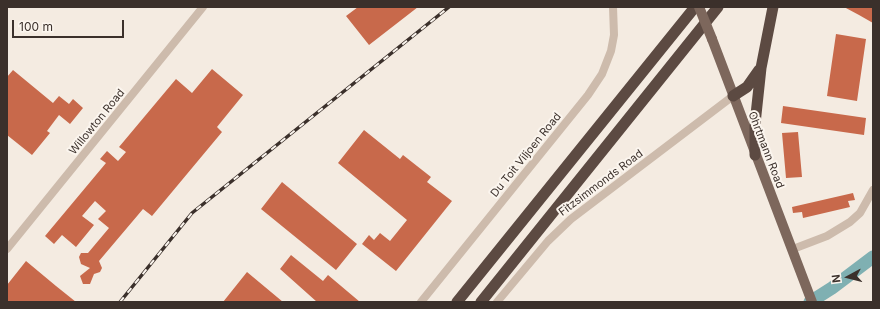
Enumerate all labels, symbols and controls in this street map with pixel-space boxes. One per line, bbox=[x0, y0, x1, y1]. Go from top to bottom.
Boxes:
scale bar bbox=[14, 12, 126, 38]
text: 100 m bbox=[19, 19, 53, 34]
street label: Willowton Road bbox=[67, 87, 127, 157]
street label: Du Toit Viljoen Road bbox=[488, 110, 564, 200]
street label: Ohrtmann Road bbox=[745, 110, 787, 190]
street label: Fitzsimmonds Road bbox=[556, 147, 646, 219]
north arrow bbox=[828, 257, 868, 297]
text: N bbox=[829, 273, 844, 283]

